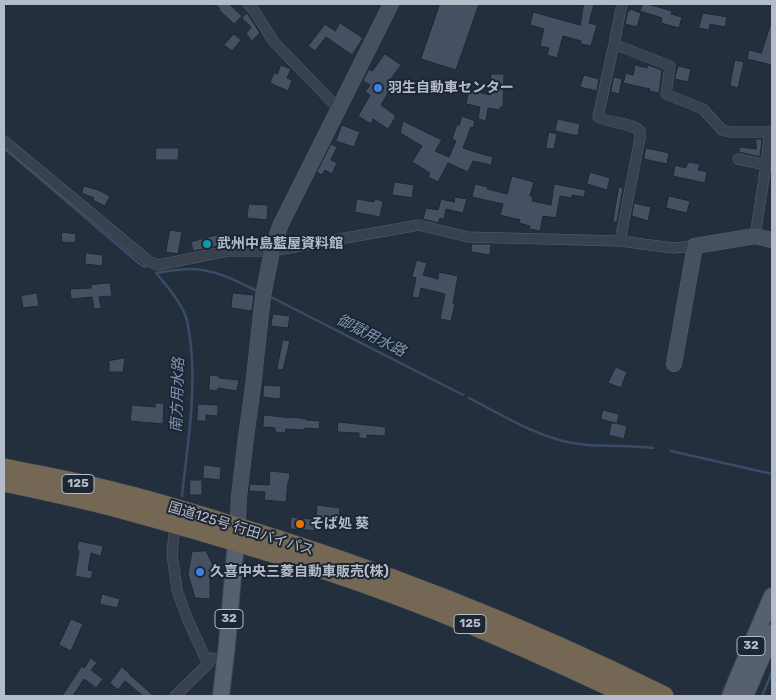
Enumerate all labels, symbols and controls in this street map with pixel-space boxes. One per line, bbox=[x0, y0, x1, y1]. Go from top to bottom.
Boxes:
place label: 羽生自動車センター bbox=[388, 80, 514, 96]
marker: 羽生自動車センター bbox=[372, 82, 384, 94]
place label: 武州中島藍屋資料館 bbox=[217, 236, 343, 252]
marker: 武州中島藍屋資料館 bbox=[201, 238, 213, 250]
water label: 御獄用水路 bbox=[334, 311, 408, 361]
water label: 南方用水路 bbox=[168, 357, 188, 433]
road number: 125 bbox=[62, 474, 94, 494]
street label: 国道125号 行田バイパス bbox=[166, 499, 316, 559]
place label: そば処 葵 bbox=[310, 516, 369, 532]
marker: そば処 葵 bbox=[294, 518, 306, 530]
place label: 久喜中央三菱自動車販売(株) bbox=[210, 564, 389, 580]
marker: 久喜中央三菱自動車販売(株) bbox=[194, 566, 206, 578]
road number: 32 bbox=[215, 610, 243, 628]
road number: 125 bbox=[454, 614, 486, 634]
road number: 32 bbox=[737, 636, 765, 656]

